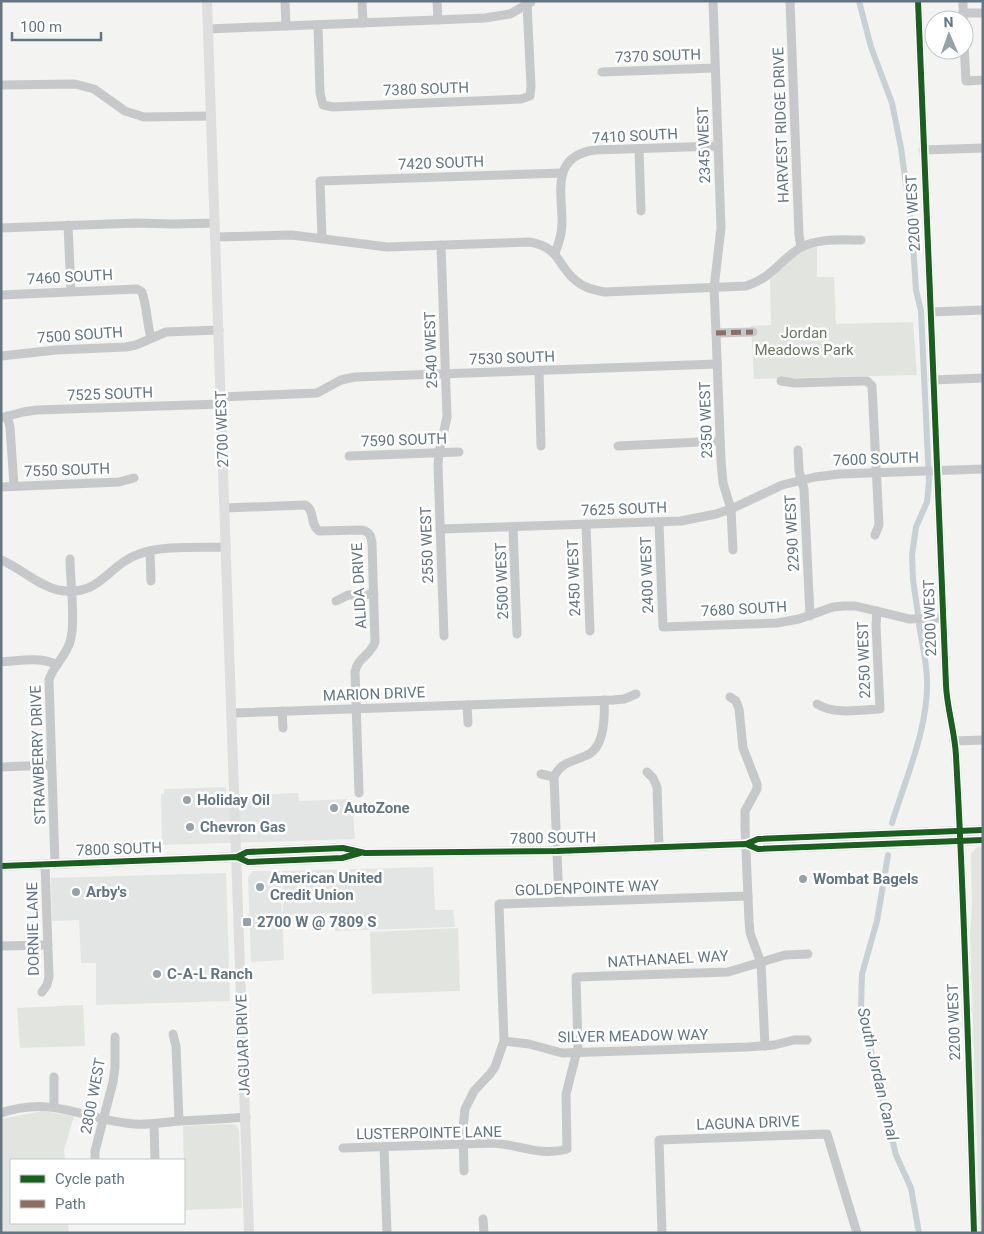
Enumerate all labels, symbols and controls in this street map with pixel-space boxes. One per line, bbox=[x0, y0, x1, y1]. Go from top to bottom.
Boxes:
scale bar bbox=[12, 10, 101, 42]
north arrow bbox=[924, 10, 974, 60]
text: N bbox=[943, 14, 954, 30]
text: 100 m bbox=[20, 18, 62, 36]
street label: 7370 SOUTH bbox=[615, 46, 701, 66]
street label: HARVEST RIDGE DRIVE bbox=[769, 46, 793, 203]
street label: 7380 SOUTH bbox=[383, 79, 469, 99]
street label: 2345 WEST bbox=[694, 106, 714, 184]
street label: 7410 SOUTH bbox=[592, 125, 678, 147]
street label: 7420 SOUTH bbox=[398, 153, 484, 173]
street label: 2200 WEST bbox=[902, 174, 924, 252]
street label: 7460 SOUTH bbox=[27, 266, 113, 288]
street label: 2540 WEST bbox=[421, 311, 441, 389]
street label: 7500 SOUTH bbox=[36, 323, 124, 347]
park label: Jordan Meadows Park bbox=[754, 324, 854, 359]
street label: 7530 SOUTH bbox=[469, 348, 555, 368]
street label: 2350 WEST bbox=[696, 381, 716, 459]
street label: 7525 SOUTH bbox=[67, 384, 153, 404]
street label: 2700 WEST bbox=[212, 390, 232, 468]
street label: 7590 SOUTH bbox=[361, 430, 447, 450]
street label: 7600 SOUTH bbox=[833, 449, 919, 469]
street label: 7550 SOUTH bbox=[24, 460, 110, 480]
street label: 2290 WEST bbox=[781, 494, 803, 572]
street label: 7625 SOUTH bbox=[581, 499, 667, 519]
street label: 2550 WEST bbox=[417, 506, 437, 584]
street label: 2400 WEST bbox=[637, 536, 657, 614]
street label: 2450 WEST bbox=[564, 539, 584, 617]
street label: ALIDA DRIVE bbox=[348, 542, 370, 630]
street label: 2500 WEST bbox=[492, 542, 512, 620]
street label: 2200 WEST bbox=[920, 579, 940, 657]
street label: 7680 SOUTH bbox=[701, 598, 787, 620]
street label: 2250 WEST bbox=[854, 621, 874, 699]
street label: MARION DRIVE bbox=[323, 683, 426, 705]
street label: STRAWBERRY DRIVE bbox=[27, 684, 49, 825]
place label: Holiday Oil bbox=[197, 791, 270, 809]
marker: Holiday Oil bbox=[181, 794, 193, 806]
place label: AutoZone bbox=[344, 799, 410, 817]
marker: AutoZone bbox=[328, 802, 340, 814]
place label: Chevron Gas bbox=[200, 818, 286, 836]
marker: Chevron Gas bbox=[184, 821, 196, 833]
street label: 7800 SOUTH bbox=[510, 828, 596, 848]
street label: 7800 SOUTH bbox=[76, 839, 162, 859]
place label: American United Credit Union bbox=[270, 869, 382, 904]
place label: Wombat Bagels bbox=[813, 870, 919, 888]
marker: Wombat Bagels bbox=[797, 873, 809, 885]
street label: GOLDENPOINTE WAY bbox=[515, 876, 659, 900]
marker: American United Credit Union bbox=[254, 881, 266, 893]
street label: DORNIE LANE bbox=[23, 882, 43, 976]
place label: Arby's bbox=[86, 883, 127, 901]
marker: Arby's bbox=[70, 886, 82, 898]
place label: 2700 W @ 7809 S bbox=[257, 913, 377, 931]
marker: 2700 W @ 7809 S bbox=[241, 916, 253, 928]
street label: NATHANAEL WAY bbox=[607, 947, 729, 971]
place label: C-A-L Ranch bbox=[167, 965, 253, 983]
marker: C-A-L Ranch bbox=[151, 968, 163, 980]
street label: 2200 WEST bbox=[944, 983, 964, 1061]
street label: JAGUAR DRIVE bbox=[232, 993, 254, 1096]
water label: South Jordan Canal bbox=[853, 1006, 903, 1142]
street label: SILVER MEADOW WAY bbox=[558, 1026, 708, 1046]
street label: 2800 WEST bbox=[77, 1056, 109, 1136]
street label: LAGUNA DRIVE bbox=[696, 1112, 800, 1134]
street label: LUSTERPOINTE LANE bbox=[356, 1123, 503, 1143]
legend bbox=[10, 1159, 185, 1224]
text: Cycle path bbox=[55, 1170, 125, 1188]
text: Path bbox=[55, 1195, 86, 1213]

